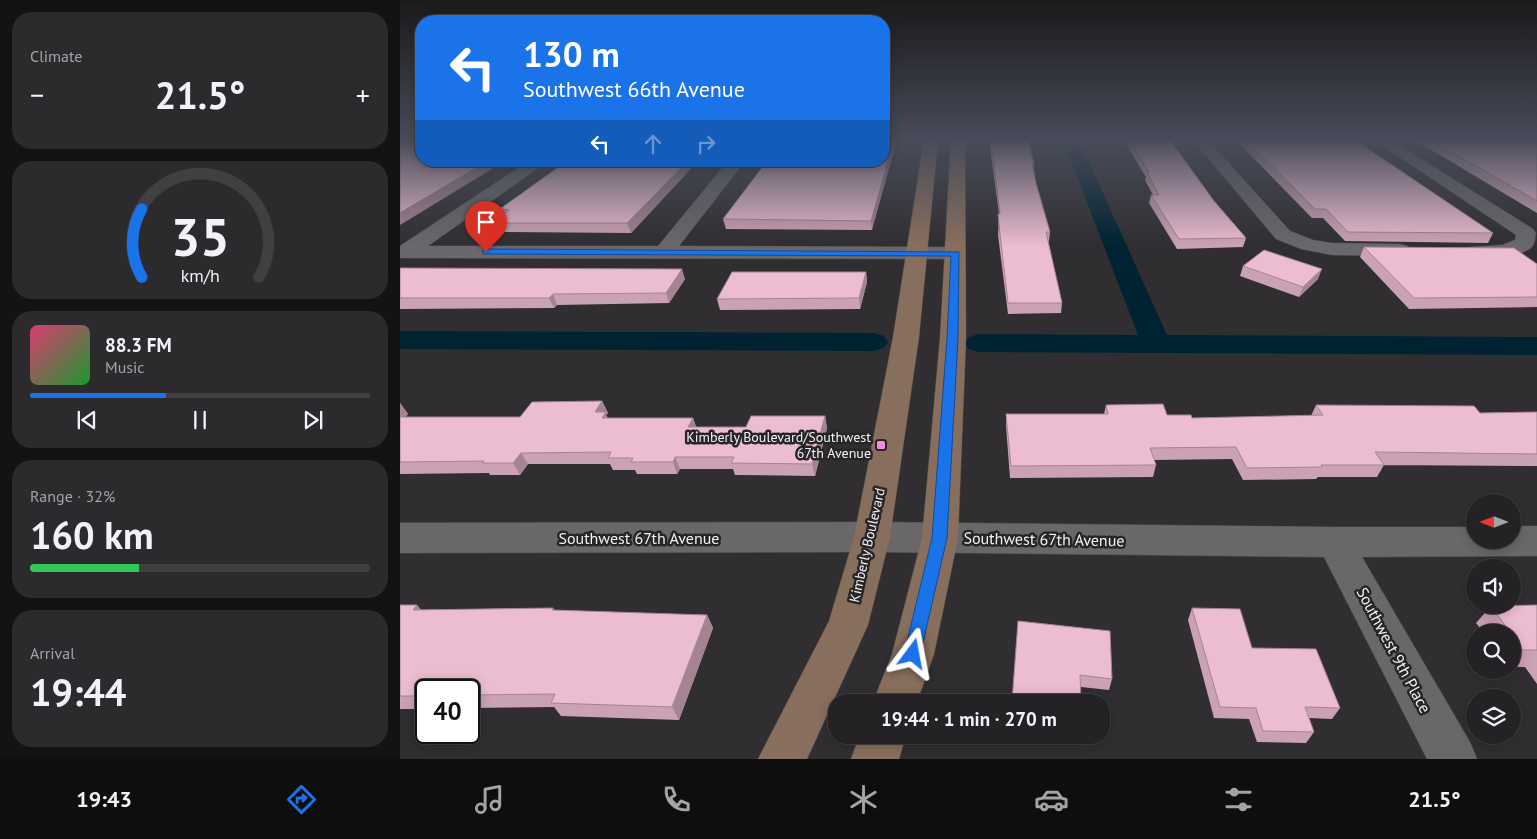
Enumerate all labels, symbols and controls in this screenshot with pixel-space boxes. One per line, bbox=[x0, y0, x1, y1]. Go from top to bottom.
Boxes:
text: 130 m bbox=[523, 31, 620, 77]
icon: left bbox=[440, 35, 505, 100]
text: Climate bbox=[30, 46, 82, 66]
text: 21.5° bbox=[155, 70, 245, 119]
text: Southwest 66th Avenue bbox=[523, 75, 745, 103]
text: − bbox=[30, 76, 44, 113]
text: + bbox=[356, 76, 370, 113]
icon: left bbox=[586, 130, 614, 158]
icon: ahead bbox=[639, 130, 667, 158]
icon: right bbox=[692, 130, 720, 158]
pin bbox=[465, 201, 507, 252]
text: 35 bbox=[171, 203, 229, 270]
icon: arrive bbox=[472, 208, 500, 236]
text: km/h bbox=[180, 264, 220, 287]
text: 88.3 FM bbox=[105, 333, 172, 357]
text: Music bbox=[105, 357, 145, 377]
icon: previous bbox=[73, 406, 101, 434]
icon: pause bbox=[186, 406, 214, 434]
icon: next bbox=[299, 406, 327, 434]
place label: Kimberly Boulevard/Southwest 67th Avenue bbox=[686, 428, 871, 462]
marker: Kimberly Boulevard/Southwest 67th Avenue bbox=[875, 439, 887, 451]
text: Range · 32% bbox=[30, 486, 115, 506]
street label: Kimberly Boulevard bbox=[845, 486, 889, 604]
north arrow bbox=[1466, 494, 1521, 549]
map controls bbox=[1466, 494, 1521, 744]
text: 160 km bbox=[30, 510, 154, 559]
street label: Southwest 67th Avenue bbox=[559, 528, 719, 548]
street label: Southwest 67th Avenue bbox=[963, 528, 1125, 550]
button: sound bbox=[1466, 559, 1521, 614]
street label: Southwest 9th Place bbox=[1352, 584, 1436, 716]
button: search bbox=[1466, 624, 1521, 679]
position arrow bbox=[886, 627, 938, 679]
text: Arrival bbox=[30, 643, 75, 663]
text: 19:44 bbox=[30, 667, 126, 716]
speed limit sign: 40 bbox=[415, 679, 480, 744]
button: layers bbox=[1466, 689, 1521, 744]
text: 19:44 · 1 min · 270 m bbox=[881, 707, 1057, 731]
icon: directions bbox=[284, 782, 319, 817]
icon: music bbox=[472, 782, 507, 817]
icon: phone bbox=[659, 782, 694, 817]
icon: climate bbox=[846, 782, 881, 817]
icon: car bbox=[1034, 782, 1069, 817]
icon: filters bbox=[1221, 782, 1256, 817]
text: 19:43 bbox=[76, 785, 132, 813]
text: 21.5° bbox=[1408, 785, 1461, 813]

